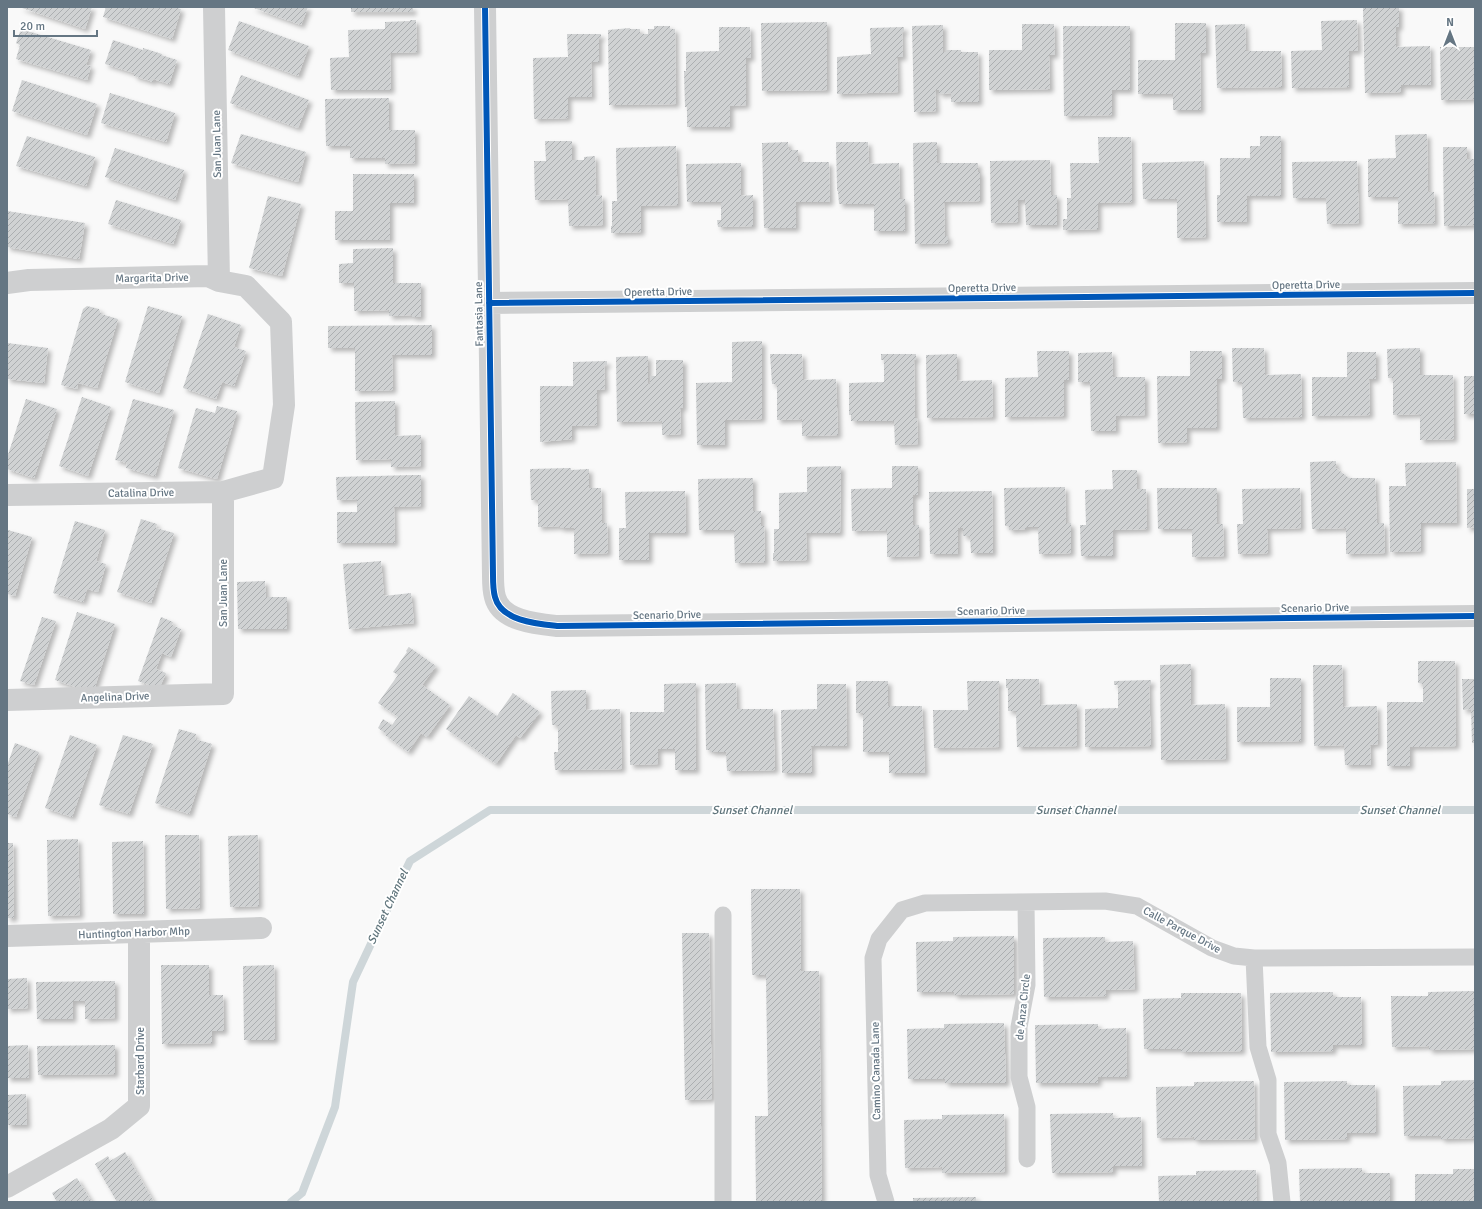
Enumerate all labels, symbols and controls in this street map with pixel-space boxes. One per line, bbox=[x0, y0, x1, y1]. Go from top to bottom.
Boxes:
scale bar bbox=[14, 12, 97, 38]
north arrow bbox=[1430, 12, 1470, 52]
text: N bbox=[1446, 16, 1454, 29]
text: 20 m bbox=[20, 19, 45, 34]
street label: San Juan Lane bbox=[210, 110, 224, 178]
street label: Margarita Drive bbox=[115, 271, 189, 285]
street label: Operetta Drive bbox=[1272, 278, 1340, 292]
street label: Fantasia Lane bbox=[472, 281, 486, 347]
street label: Operetta Drive bbox=[948, 281, 1016, 295]
street label: Operetta Drive bbox=[624, 285, 692, 299]
street label: Catalina Drive bbox=[108, 486, 174, 500]
street label: San Juan Lane bbox=[217, 559, 230, 627]
street label: Scenario Drive bbox=[1281, 601, 1349, 615]
street label: Scenario Drive bbox=[957, 604, 1025, 618]
street label: Scenario Drive bbox=[633, 608, 701, 622]
street label: Angelina Drive bbox=[80, 689, 150, 705]
water label: Sunset Channel bbox=[712, 803, 794, 818]
water label: Sunset Channel bbox=[1036, 803, 1118, 818]
water label: Sunset Channel bbox=[1360, 803, 1442, 818]
water label: Sunset Channel bbox=[364, 866, 412, 947]
street label: Calle Parque Drive bbox=[1141, 904, 1223, 956]
street label: Huntington Harbor Mhp bbox=[78, 925, 190, 941]
street label: de Anza Circle bbox=[1013, 973, 1033, 1041]
street label: Camino Canada Lane bbox=[869, 1022, 883, 1120]
street label: Starbard Drive bbox=[134, 1027, 147, 1095]

